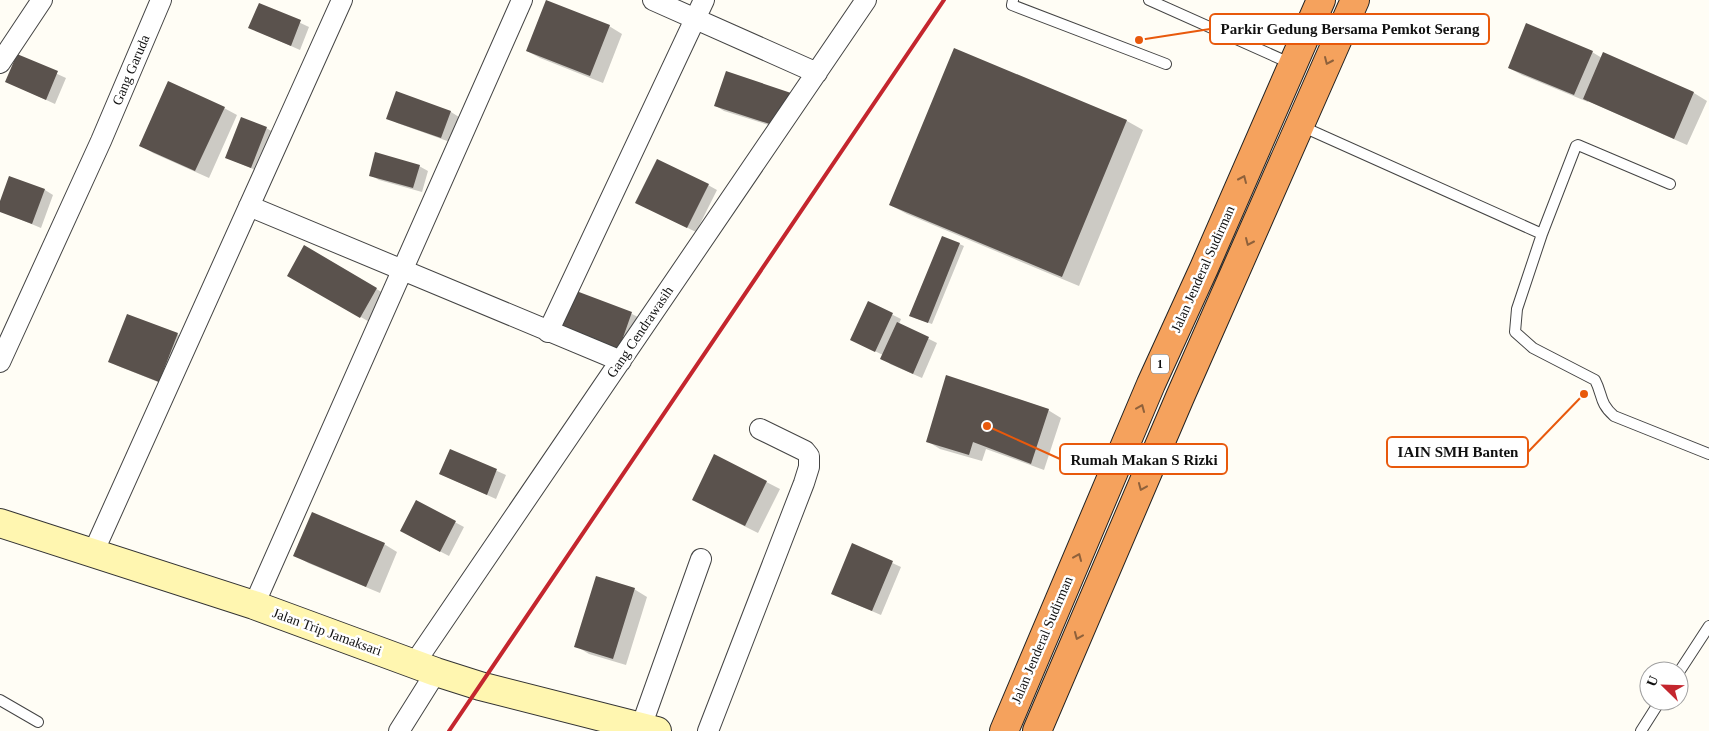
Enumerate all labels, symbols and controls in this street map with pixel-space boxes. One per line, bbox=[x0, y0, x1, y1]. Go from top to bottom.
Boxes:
callout: Parkir Gedung Bersama Pemkot Serang bbox=[1210, 14, 1489, 44]
text: Parkir Gedung Bersama Pemkot Serang bbox=[1221, 21, 1480, 37]
street label: Gang Garuda bbox=[109, 32, 153, 107]
one-way arrow bbox=[1324, 56, 1335, 65]
one-way arrow bbox=[1236, 175, 1247, 184]
street label: Jalan Jenderal Sudirman bbox=[1168, 203, 1238, 335]
one-way arrow bbox=[1244, 237, 1255, 246]
street label: Gang Cendrawasih bbox=[604, 283, 676, 381]
road number: 1 bbox=[1151, 354, 1169, 374]
one-way arrow bbox=[1135, 404, 1146, 413]
callout: IAIN SMH Banten bbox=[1387, 437, 1528, 467]
callout: Rumah Makan S Rizki bbox=[1060, 444, 1227, 474]
text: IAIN SMH Banten bbox=[1398, 444, 1519, 460]
text: Rumah Makan S Rizki bbox=[1070, 452, 1218, 468]
one-way arrow bbox=[1137, 482, 1148, 491]
one-way arrow bbox=[1071, 553, 1082, 562]
street label: Jalan Jenderal Sudirman bbox=[1008, 574, 1076, 706]
street label: Jalan Trip Jamaksari bbox=[270, 605, 384, 659]
one-way arrow bbox=[1074, 631, 1085, 640]
north arrow bbox=[1639, 661, 1689, 711]
text: U bbox=[1644, 674, 1661, 689]

